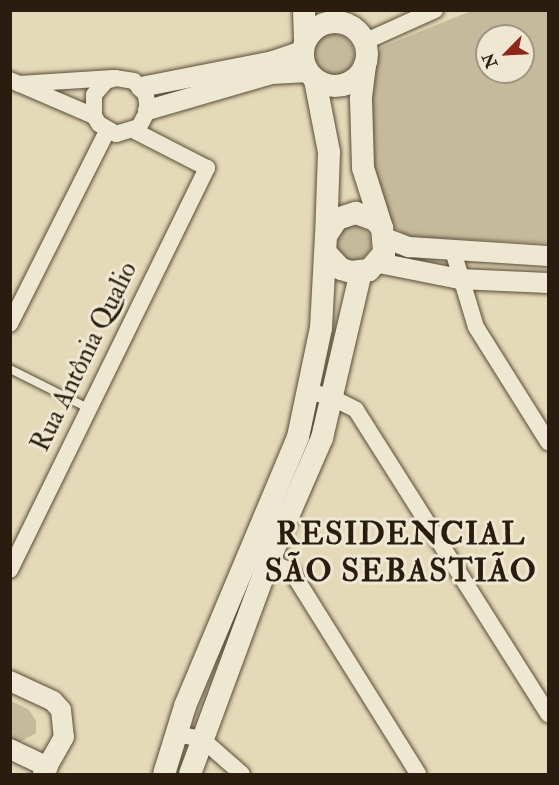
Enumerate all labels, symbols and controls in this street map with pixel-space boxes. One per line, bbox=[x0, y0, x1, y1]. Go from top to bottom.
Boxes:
north arrow bbox=[475, 24, 535, 84]
text: N bbox=[478, 50, 502, 71]
street label: Rua Antônia Qualio bbox=[26, 257, 144, 457]
district label: RESIDENCIAL SÃO SEBASTIÃO bbox=[265, 516, 537, 591]

